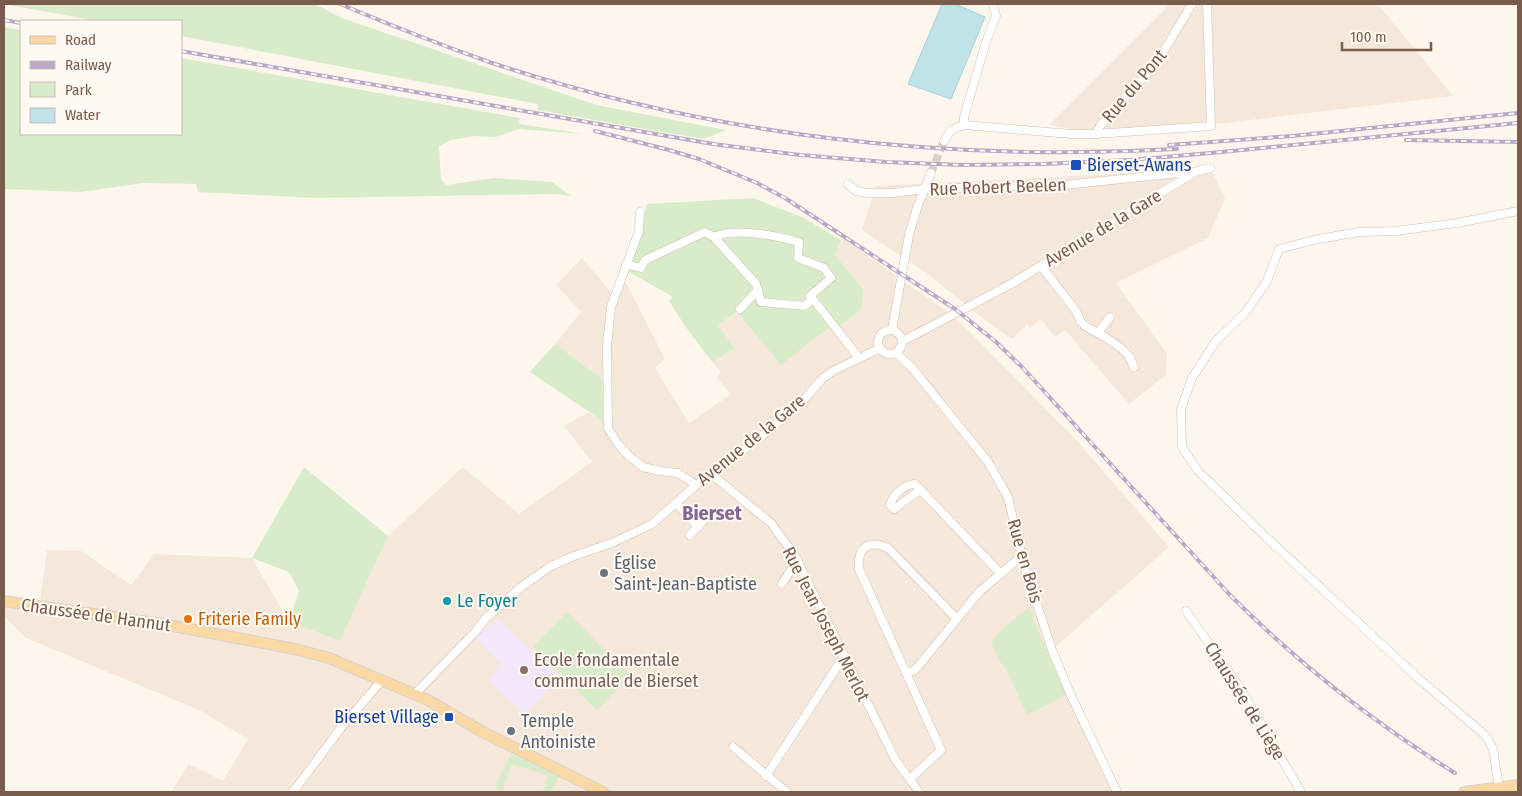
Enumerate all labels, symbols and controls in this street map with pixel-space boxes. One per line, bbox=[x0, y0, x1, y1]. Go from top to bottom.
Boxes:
legend bbox=[20, 20, 182, 135]
scale bar bbox=[1342, 20, 1431, 52]
text: 100 m bbox=[1350, 28, 1387, 46]
text: Road bbox=[65, 31, 96, 49]
street label: Rue du Pont bbox=[1097, 45, 1171, 127]
text: Railway bbox=[65, 56, 112, 74]
text: Park bbox=[65, 81, 92, 99]
text: Water bbox=[65, 106, 101, 124]
place label: Bierset-Awans bbox=[1087, 154, 1192, 176]
marker: Bierset-Awans bbox=[1069, 158, 1083, 172]
street label: Rue Robert Beelen bbox=[929, 174, 1067, 200]
street label: Avenue de la Gare bbox=[1041, 184, 1166, 272]
street label: Avenue de la Gare bbox=[693, 390, 810, 490]
district label: Bierset bbox=[682, 501, 743, 525]
street label: Rue en Bois bbox=[1003, 516, 1048, 606]
street label: Rue Jean Joseph Merlot bbox=[777, 543, 875, 705]
place label: Église Saint-Jean-Baptiste bbox=[614, 551, 757, 595]
marker: Église Saint-Jean-Baptiste bbox=[598, 567, 610, 579]
place label: Le Foyer bbox=[457, 590, 518, 612]
street label: Chaussée de Hannut bbox=[20, 594, 172, 636]
marker: Le Foyer bbox=[441, 595, 453, 607]
place label: Friterie Family bbox=[198, 608, 301, 630]
marker: Friterie Family bbox=[182, 613, 194, 625]
street label: Chaussée de Liège bbox=[1200, 638, 1290, 764]
place label: Ecole fondamentale communale de Bierset bbox=[534, 649, 698, 692]
marker: Ecole fondamentale communale de Bierset bbox=[518, 664, 530, 676]
place label: Bierset Village bbox=[334, 706, 439, 728]
place label: Temple Antoiniste bbox=[521, 710, 596, 753]
marker: Bierset Village bbox=[443, 711, 455, 723]
marker: Temple Antoiniste bbox=[505, 725, 517, 737]

